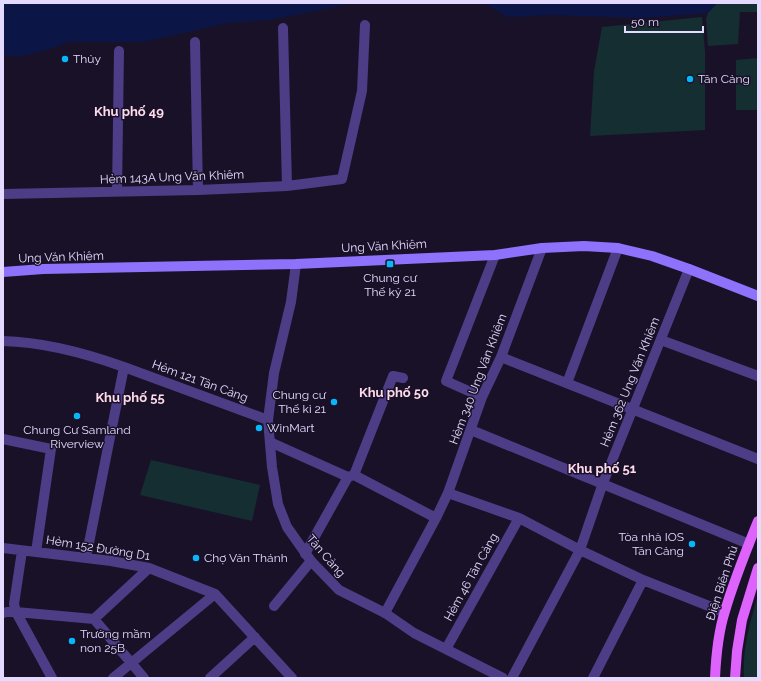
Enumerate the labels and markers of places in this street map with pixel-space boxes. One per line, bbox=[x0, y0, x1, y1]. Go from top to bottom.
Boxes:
place label: Thủy bbox=[73, 52, 101, 66]
marker: Thủy bbox=[60, 54, 70, 64]
place label: Tân Cảng bbox=[698, 72, 750, 86]
marker: Tân Cảng bbox=[685, 74, 695, 84]
marker: Chung cư Thế kỷ 21 bbox=[385, 259, 395, 269]
place label: Chung cư Thế kỷ 21 bbox=[363, 271, 418, 299]
place label: Chung cư Thế kỉ 21 bbox=[272, 388, 327, 416]
marker: Chung cư Thế kỉ 21 bbox=[329, 397, 339, 407]
marker: Chung Cư Samland Riverview bbox=[72, 411, 82, 421]
place label: WinMart bbox=[267, 421, 314, 435]
place label: Chung Cư Samland Riverview bbox=[23, 423, 131, 451]
marker: WinMart bbox=[254, 423, 264, 433]
place label: Tòa nhà IOS Tân Cảng bbox=[618, 530, 684, 558]
marker: Tòa nhà IOS Tân Cảng bbox=[687, 539, 697, 549]
place label: Chợ Văn Thánh bbox=[204, 551, 288, 565]
marker: Chợ Văn Thánh bbox=[191, 553, 201, 563]
place label: Trường mầm non 25B bbox=[80, 627, 151, 655]
marker: Trường mầm non 25B bbox=[67, 636, 77, 646]

